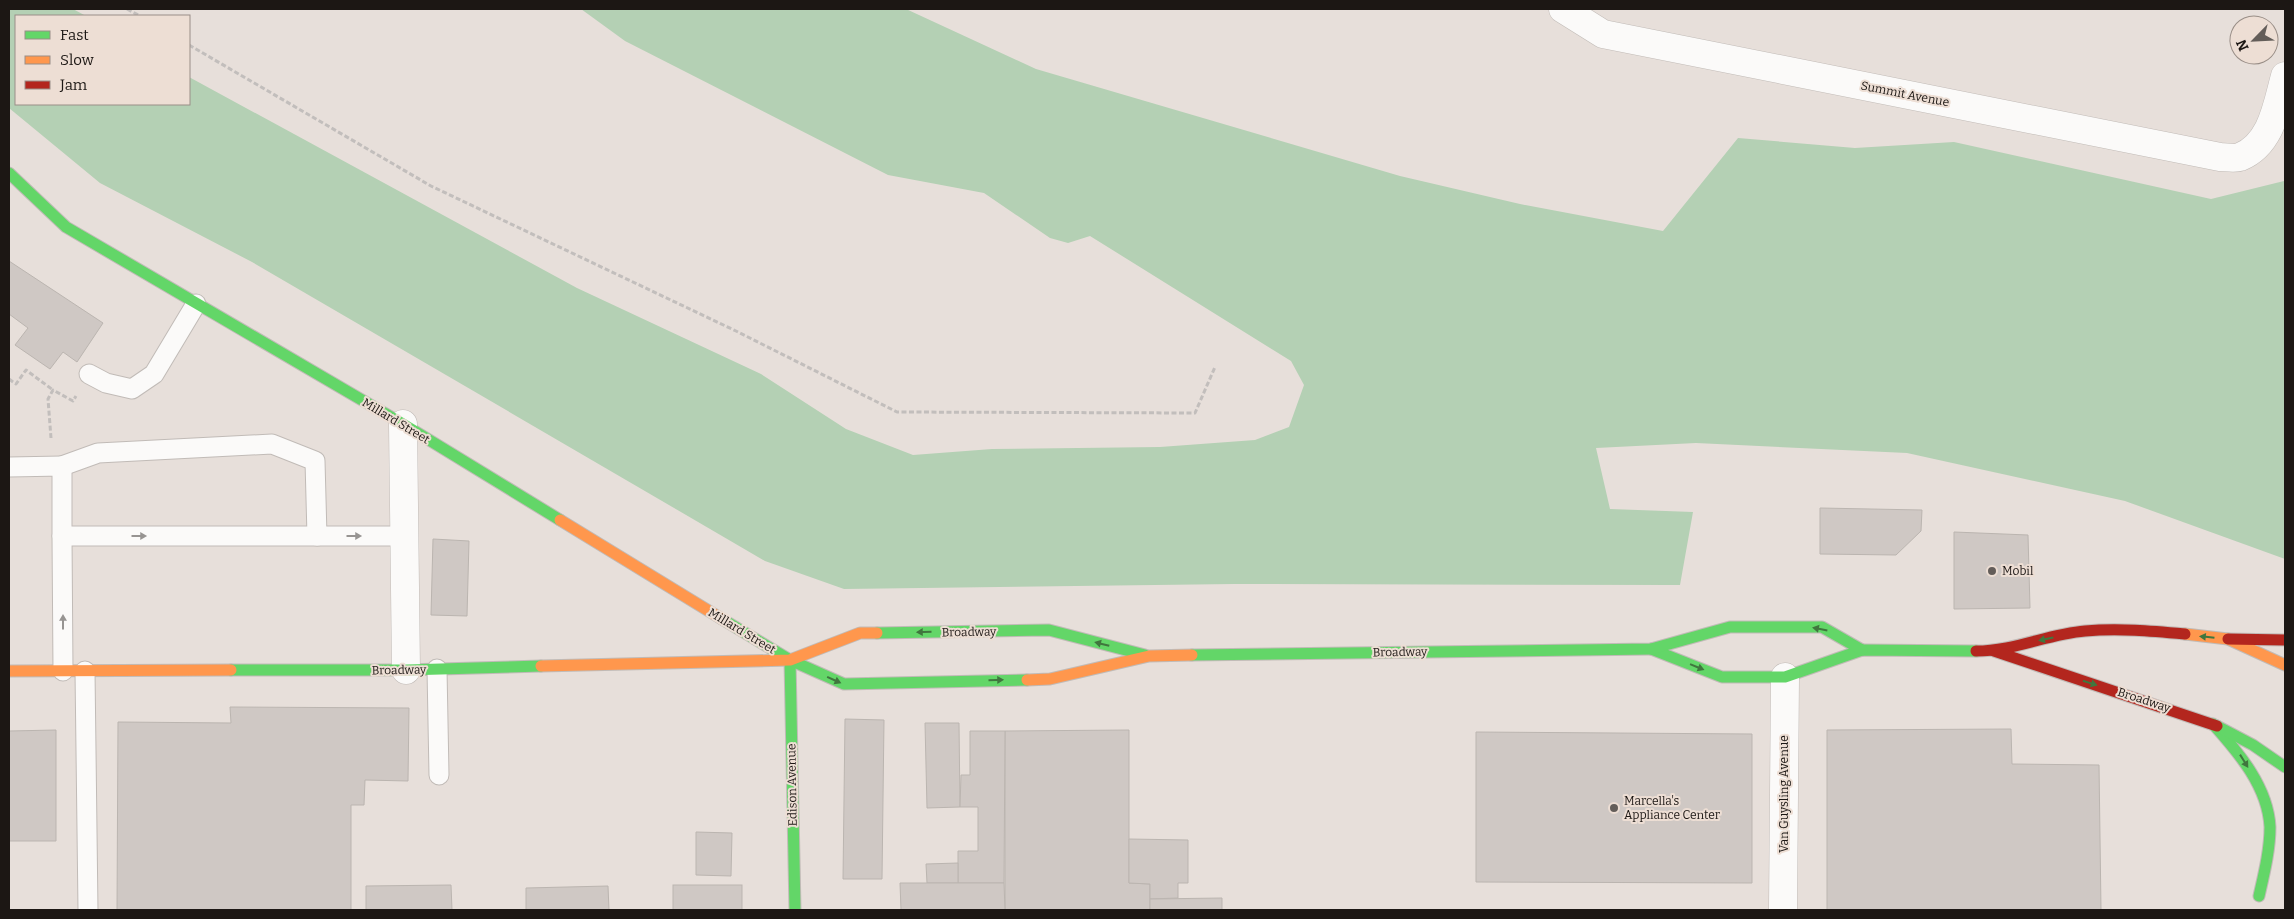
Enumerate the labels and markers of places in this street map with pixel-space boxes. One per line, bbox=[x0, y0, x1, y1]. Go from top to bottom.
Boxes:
place label: Mobil bbox=[2002, 564, 2034, 578]
marker: Mobil bbox=[1986, 565, 1998, 577]
place label: Marcella's Appliance Center bbox=[1624, 794, 1721, 822]
marker: Marcella's Appliance Center bbox=[1608, 802, 1620, 814]

